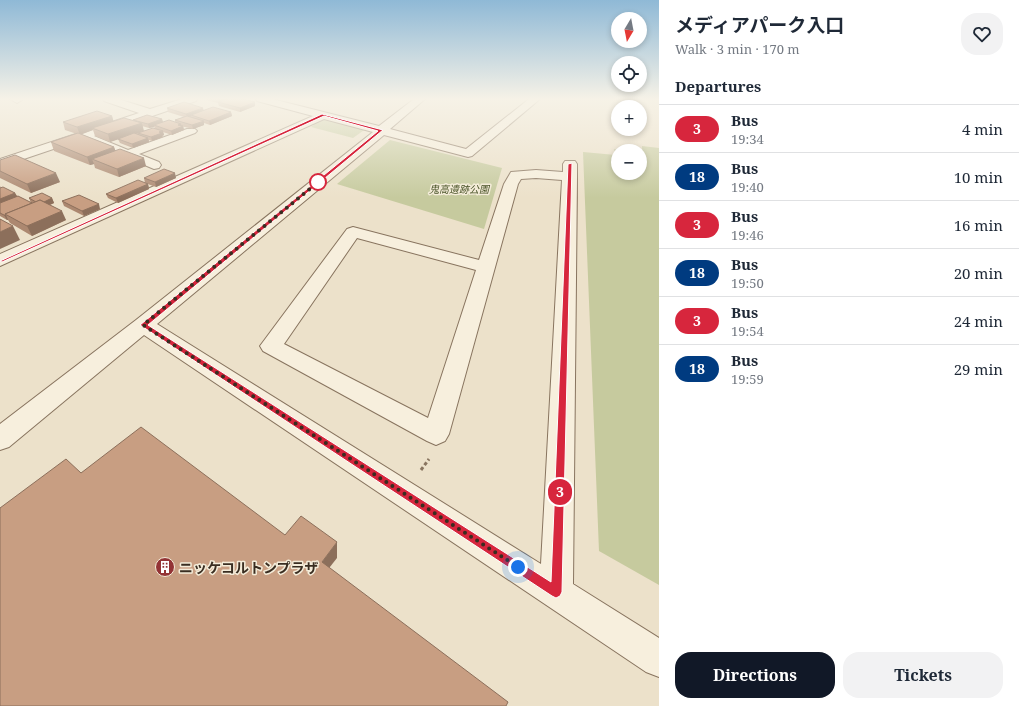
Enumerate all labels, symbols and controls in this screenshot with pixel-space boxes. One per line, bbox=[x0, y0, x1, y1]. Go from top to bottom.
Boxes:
north arrow bbox=[611, 12, 647, 48]
map controls bbox=[611, 12, 647, 180]
text: メディアパーク入口 bbox=[675, 12, 844, 38]
button: heart bbox=[961, 13, 1003, 55]
text: Walk · 3 min · 170 m bbox=[675, 40, 800, 58]
button: locate bbox=[611, 56, 647, 92]
text: Departures bbox=[675, 76, 761, 96]
button: + bbox=[611, 100, 647, 136]
text: Bus bbox=[731, 110, 758, 130]
text: 3 bbox=[693, 119, 701, 138]
text: 4 min bbox=[962, 119, 1003, 139]
text: 19:34 bbox=[731, 130, 764, 148]
button: − bbox=[611, 144, 647, 180]
text: Bus bbox=[731, 158, 758, 178]
text: 18 bbox=[689, 167, 705, 186]
text: 10 min bbox=[954, 167, 1003, 187]
unlabelled marker bbox=[309, 173, 327, 191]
text: 19:40 bbox=[731, 178, 764, 196]
park label: 鬼高遺跡公園 bbox=[429, 182, 491, 196]
text: Bus bbox=[731, 206, 758, 226]
text: 3 bbox=[693, 215, 701, 234]
text: 16 min bbox=[954, 215, 1003, 235]
text: 19:46 bbox=[731, 226, 764, 244]
text: Bus bbox=[731, 254, 758, 274]
text: 18 bbox=[689, 263, 705, 282]
text: 20 min bbox=[954, 263, 1003, 283]
text: 19:50 bbox=[731, 274, 764, 292]
text: Bus bbox=[731, 302, 758, 322]
text: 3 bbox=[693, 311, 701, 330]
text: 24 min bbox=[954, 311, 1003, 331]
text: 19:54 bbox=[731, 322, 764, 340]
text: Bus bbox=[731, 350, 758, 370]
text: 18 bbox=[689, 359, 705, 378]
text: 29 min bbox=[954, 359, 1003, 379]
text: 19:59 bbox=[731, 370, 764, 388]
line badge: 3 bbox=[547, 479, 573, 505]
text: 3 bbox=[556, 482, 564, 501]
building icon: ニッケコルトンプラザ bbox=[154, 556, 176, 578]
your location bbox=[508, 557, 528, 577]
place label: ニッケコルトンプラザ bbox=[179, 558, 319, 577]
button: Directions bbox=[675, 652, 835, 698]
button: Tickets bbox=[843, 652, 1003, 698]

